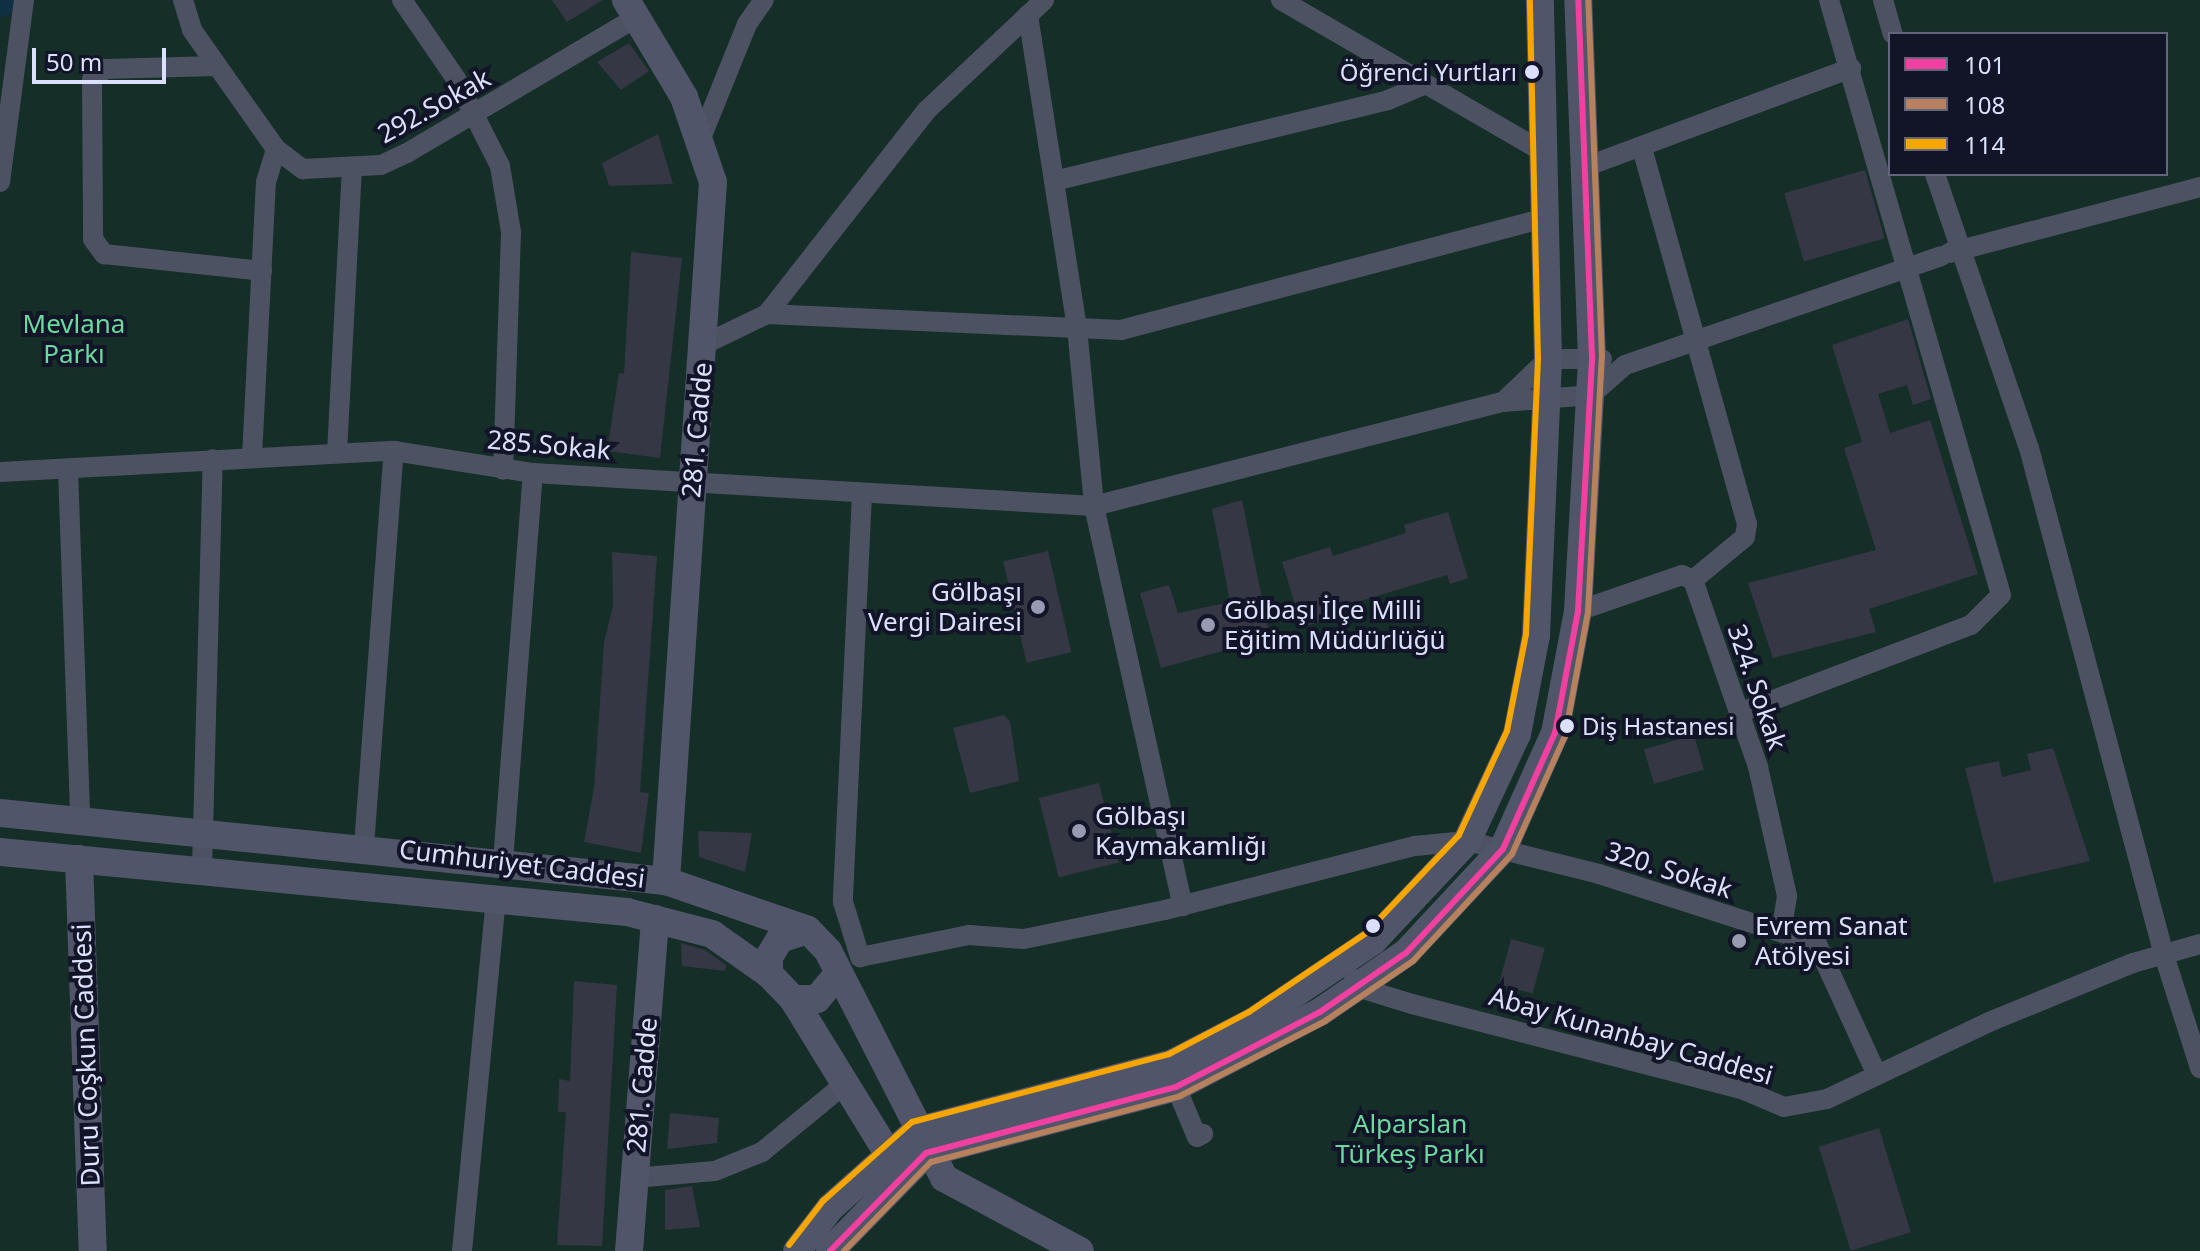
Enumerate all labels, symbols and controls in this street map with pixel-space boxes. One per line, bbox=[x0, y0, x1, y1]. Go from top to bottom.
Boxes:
scale bar bbox=[36, 32, 170, 82]
legend bbox=[1888, 32, 2168, 176]
text: 50 m bbox=[46, 45, 102, 78]
text: 101 bbox=[1964, 48, 2005, 81]
place label: Öğrenci Yurtları bbox=[1340, 58, 1517, 86]
street label: 292.Sokak bbox=[372, 62, 496, 150]
marker: Öğrenci Yurtları bbox=[1524, 64, 1540, 80]
text: 108 bbox=[1964, 88, 2005, 121]
text: 114 bbox=[1964, 128, 2005, 161]
park label: Mevlana Parkı bbox=[23, 308, 125, 370]
street label: 281. Cadde bbox=[676, 361, 718, 499]
street label: 285.Sokak bbox=[486, 424, 612, 466]
place label: Gölbaşı Vergi Dairesi bbox=[868, 576, 1022, 638]
place label: Gölbaşı İlçe Milli Eğitim Müdürlüğü bbox=[1224, 594, 1446, 656]
marker: Gölbaşı Vergi Dairesi bbox=[1029, 598, 1047, 616]
marker: Gölbaşı İlçe Milli Eğitim Müdürlüğü bbox=[1199, 616, 1217, 634]
street label: 324. Sokak bbox=[1721, 620, 1793, 754]
place label: Diş Hastanesi bbox=[1582, 712, 1734, 740]
marker: Diş Hastanesi bbox=[1559, 718, 1575, 734]
place label: Gölbaşı Kaymakamlığı bbox=[1095, 800, 1267, 862]
marker: Gölbaşı Kaymakamlığı bbox=[1070, 822, 1088, 840]
street label: Cumhuriyet Caddesi bbox=[397, 833, 647, 895]
street label: 320. Sokak bbox=[1602, 835, 1736, 905]
place label: Evrem Sanat Atölyesi bbox=[1755, 910, 1908, 972]
unlabelled marker bbox=[1365, 918, 1381, 934]
street label: Duru Coşkun Caddesi bbox=[66, 923, 106, 1187]
marker: Evrem Sanat Atölyesi bbox=[1730, 932, 1748, 950]
street label: Abay Kunanbay Caddesi bbox=[1486, 981, 1776, 1091]
street label: 281. Cadde bbox=[621, 1016, 663, 1154]
park label: Alparslan Türkeş Parkı bbox=[1335, 1108, 1485, 1170]

